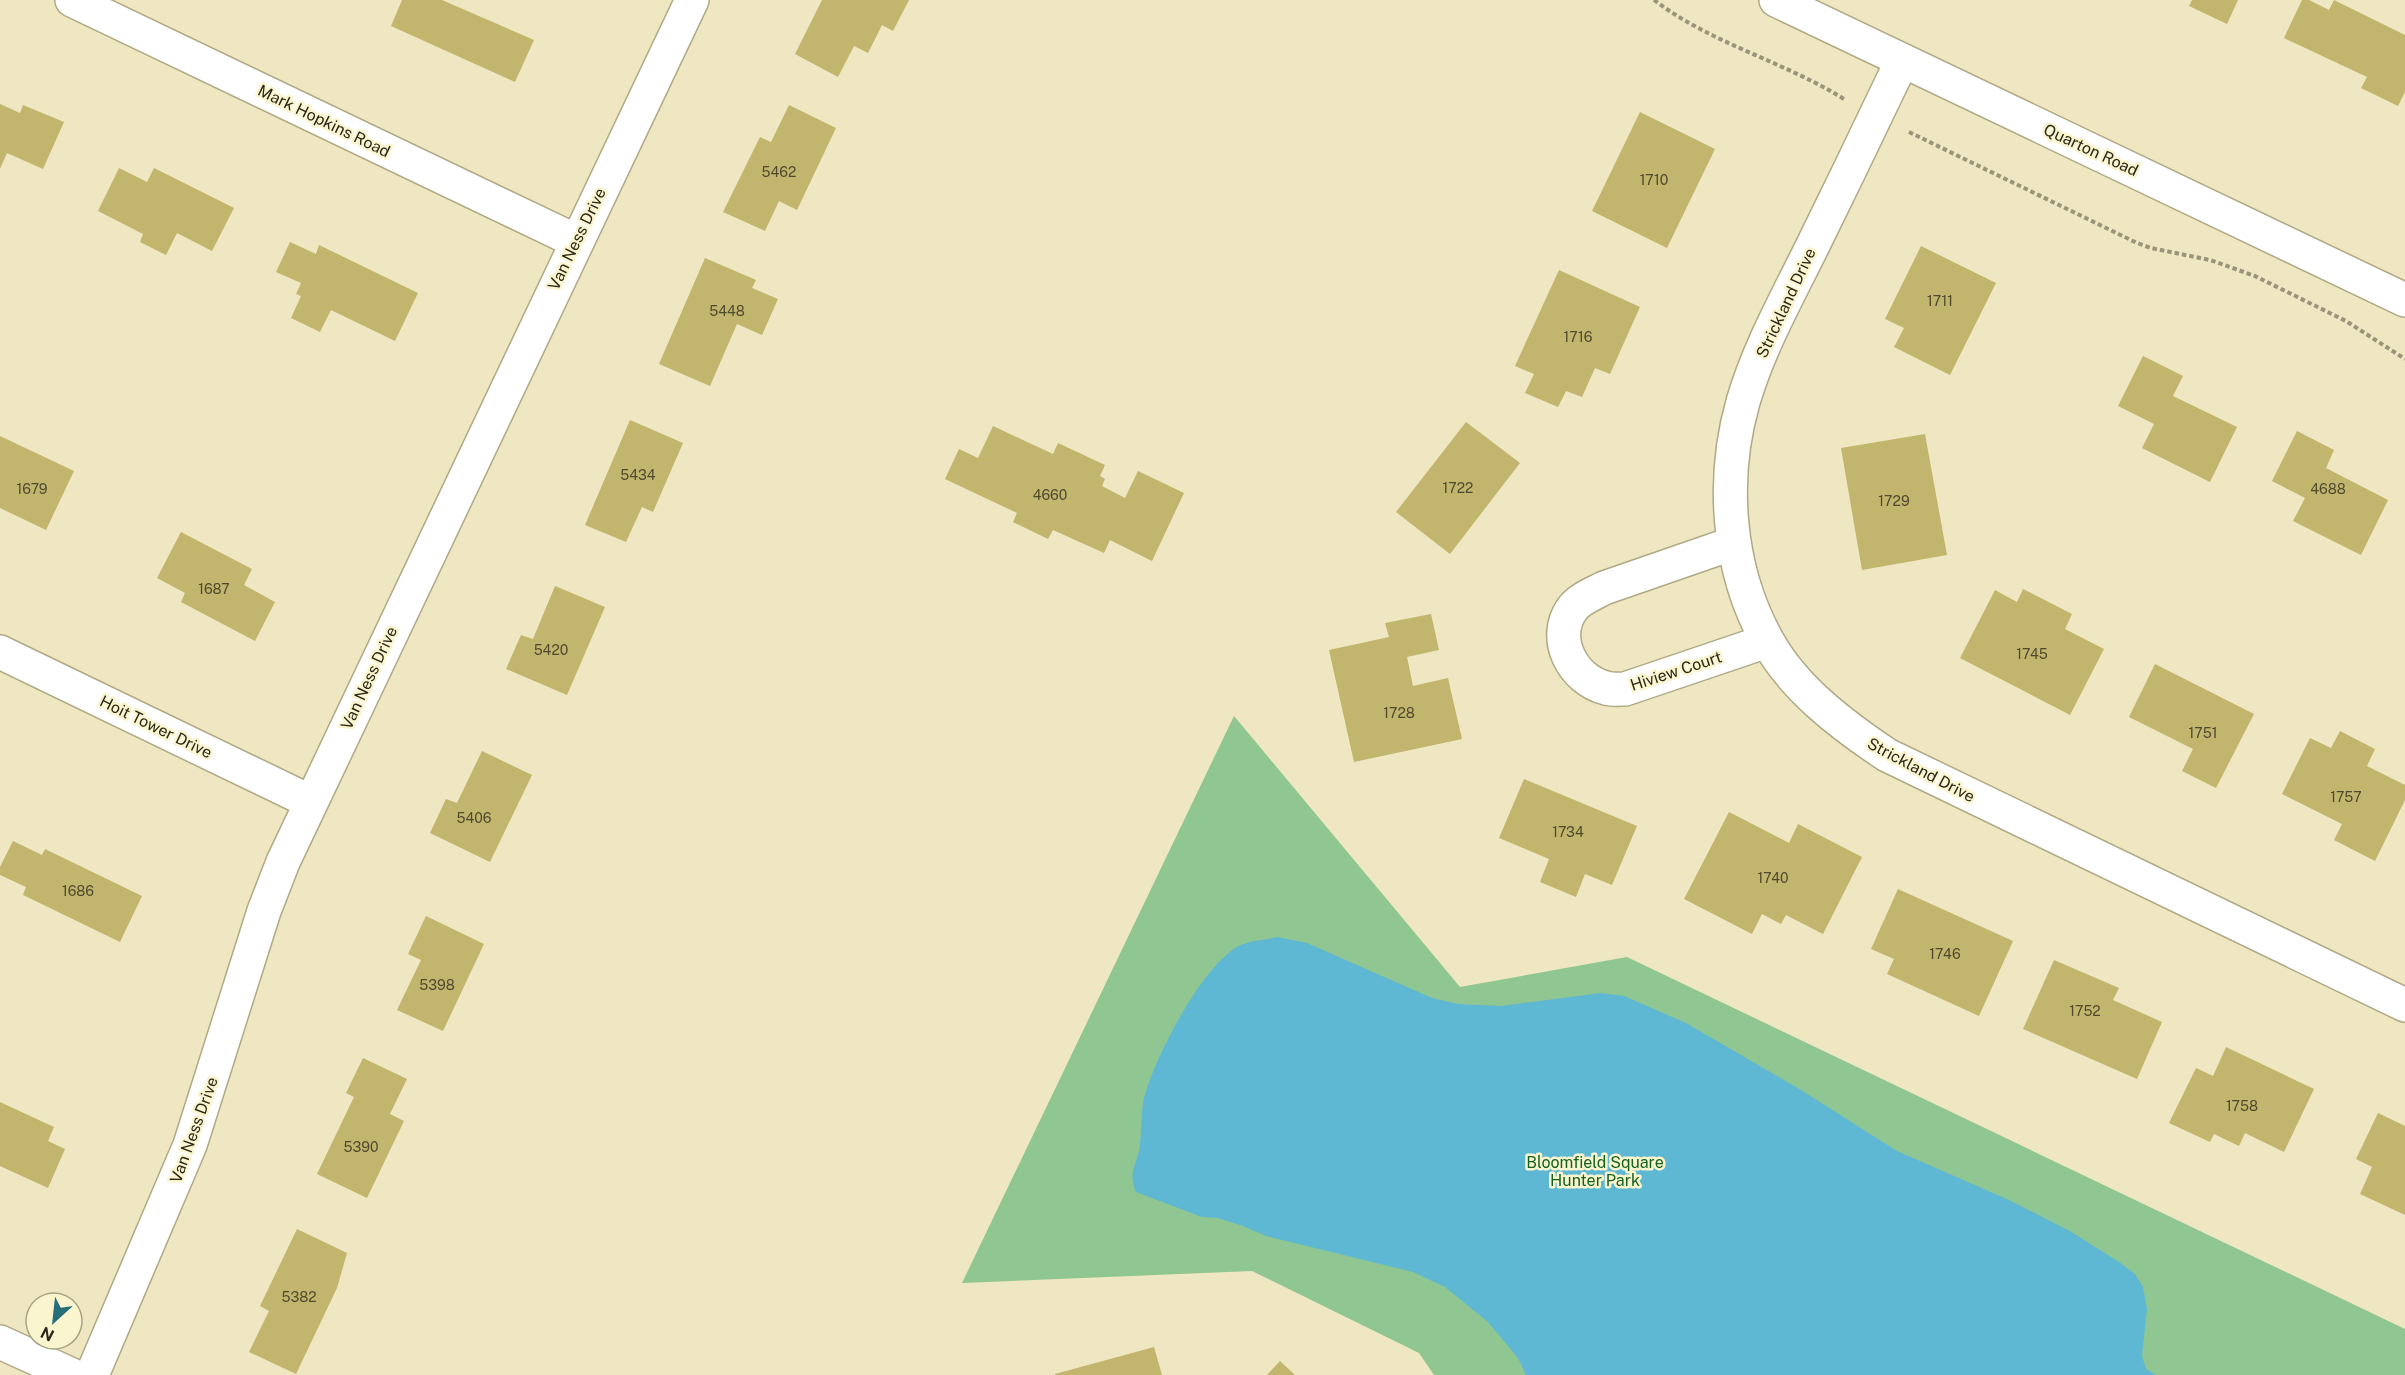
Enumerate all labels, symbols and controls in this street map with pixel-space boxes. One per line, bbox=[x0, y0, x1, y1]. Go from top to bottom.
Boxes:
street label: Mark Hopkins Road bbox=[255, 81, 393, 161]
street label: Quarton Road bbox=[2041, 120, 2141, 180]
house number: 5462 bbox=[762, 164, 796, 180]
house number: 1710 bbox=[1640, 172, 1668, 188]
street label: Van Ness Drive bbox=[544, 185, 610, 293]
street label: Strickland Drive bbox=[1752, 245, 1820, 361]
house number: 1711 bbox=[1927, 293, 1953, 309]
house number: 5448 bbox=[709, 303, 745, 319]
house number: 1716 bbox=[1564, 329, 1593, 345]
house number: 5434 bbox=[620, 467, 656, 483]
house number: 1722 bbox=[1443, 480, 1473, 496]
house number: 1679 bbox=[16, 481, 48, 497]
house number: 4688 bbox=[2310, 481, 2346, 497]
house number: 4660 bbox=[1033, 487, 1067, 503]
house number: 1729 bbox=[1878, 493, 1910, 509]
house number: 1687 bbox=[198, 581, 230, 597]
street label: Van Ness Drive bbox=[337, 624, 401, 732]
house number: 5420 bbox=[534, 642, 568, 658]
house number: 1745 bbox=[2016, 646, 2048, 662]
street label: Hiview Court bbox=[1628, 647, 1724, 695]
street label: Hoit Tower Drive bbox=[97, 692, 215, 762]
house number: 1728 bbox=[1383, 705, 1415, 721]
house number: 1751 bbox=[2189, 725, 2217, 741]
street label: Strickland Drive bbox=[1864, 734, 1978, 806]
house number: 1757 bbox=[2330, 789, 2362, 805]
house number: 5406 bbox=[457, 810, 492, 826]
house number: 1734 bbox=[1552, 824, 1584, 840]
house number: 1740 bbox=[1757, 870, 1789, 886]
house number: 1686 bbox=[62, 883, 94, 899]
house number: 1746 bbox=[1929, 946, 1961, 962]
house number: 5398 bbox=[419, 977, 455, 993]
house number: 1752 bbox=[2069, 1003, 2101, 1019]
street label: Van Ness Drive bbox=[166, 1074, 222, 1186]
house number: 1758 bbox=[2226, 1098, 2258, 1114]
house number: 5390 bbox=[344, 1139, 378, 1155]
park label: Bloomfield Square Hunter Park bbox=[1526, 1153, 1664, 1190]
house number: 5382 bbox=[281, 1289, 317, 1305]
north arrow bbox=[24, 1291, 84, 1351]
text: N bbox=[38, 1323, 57, 1345]

